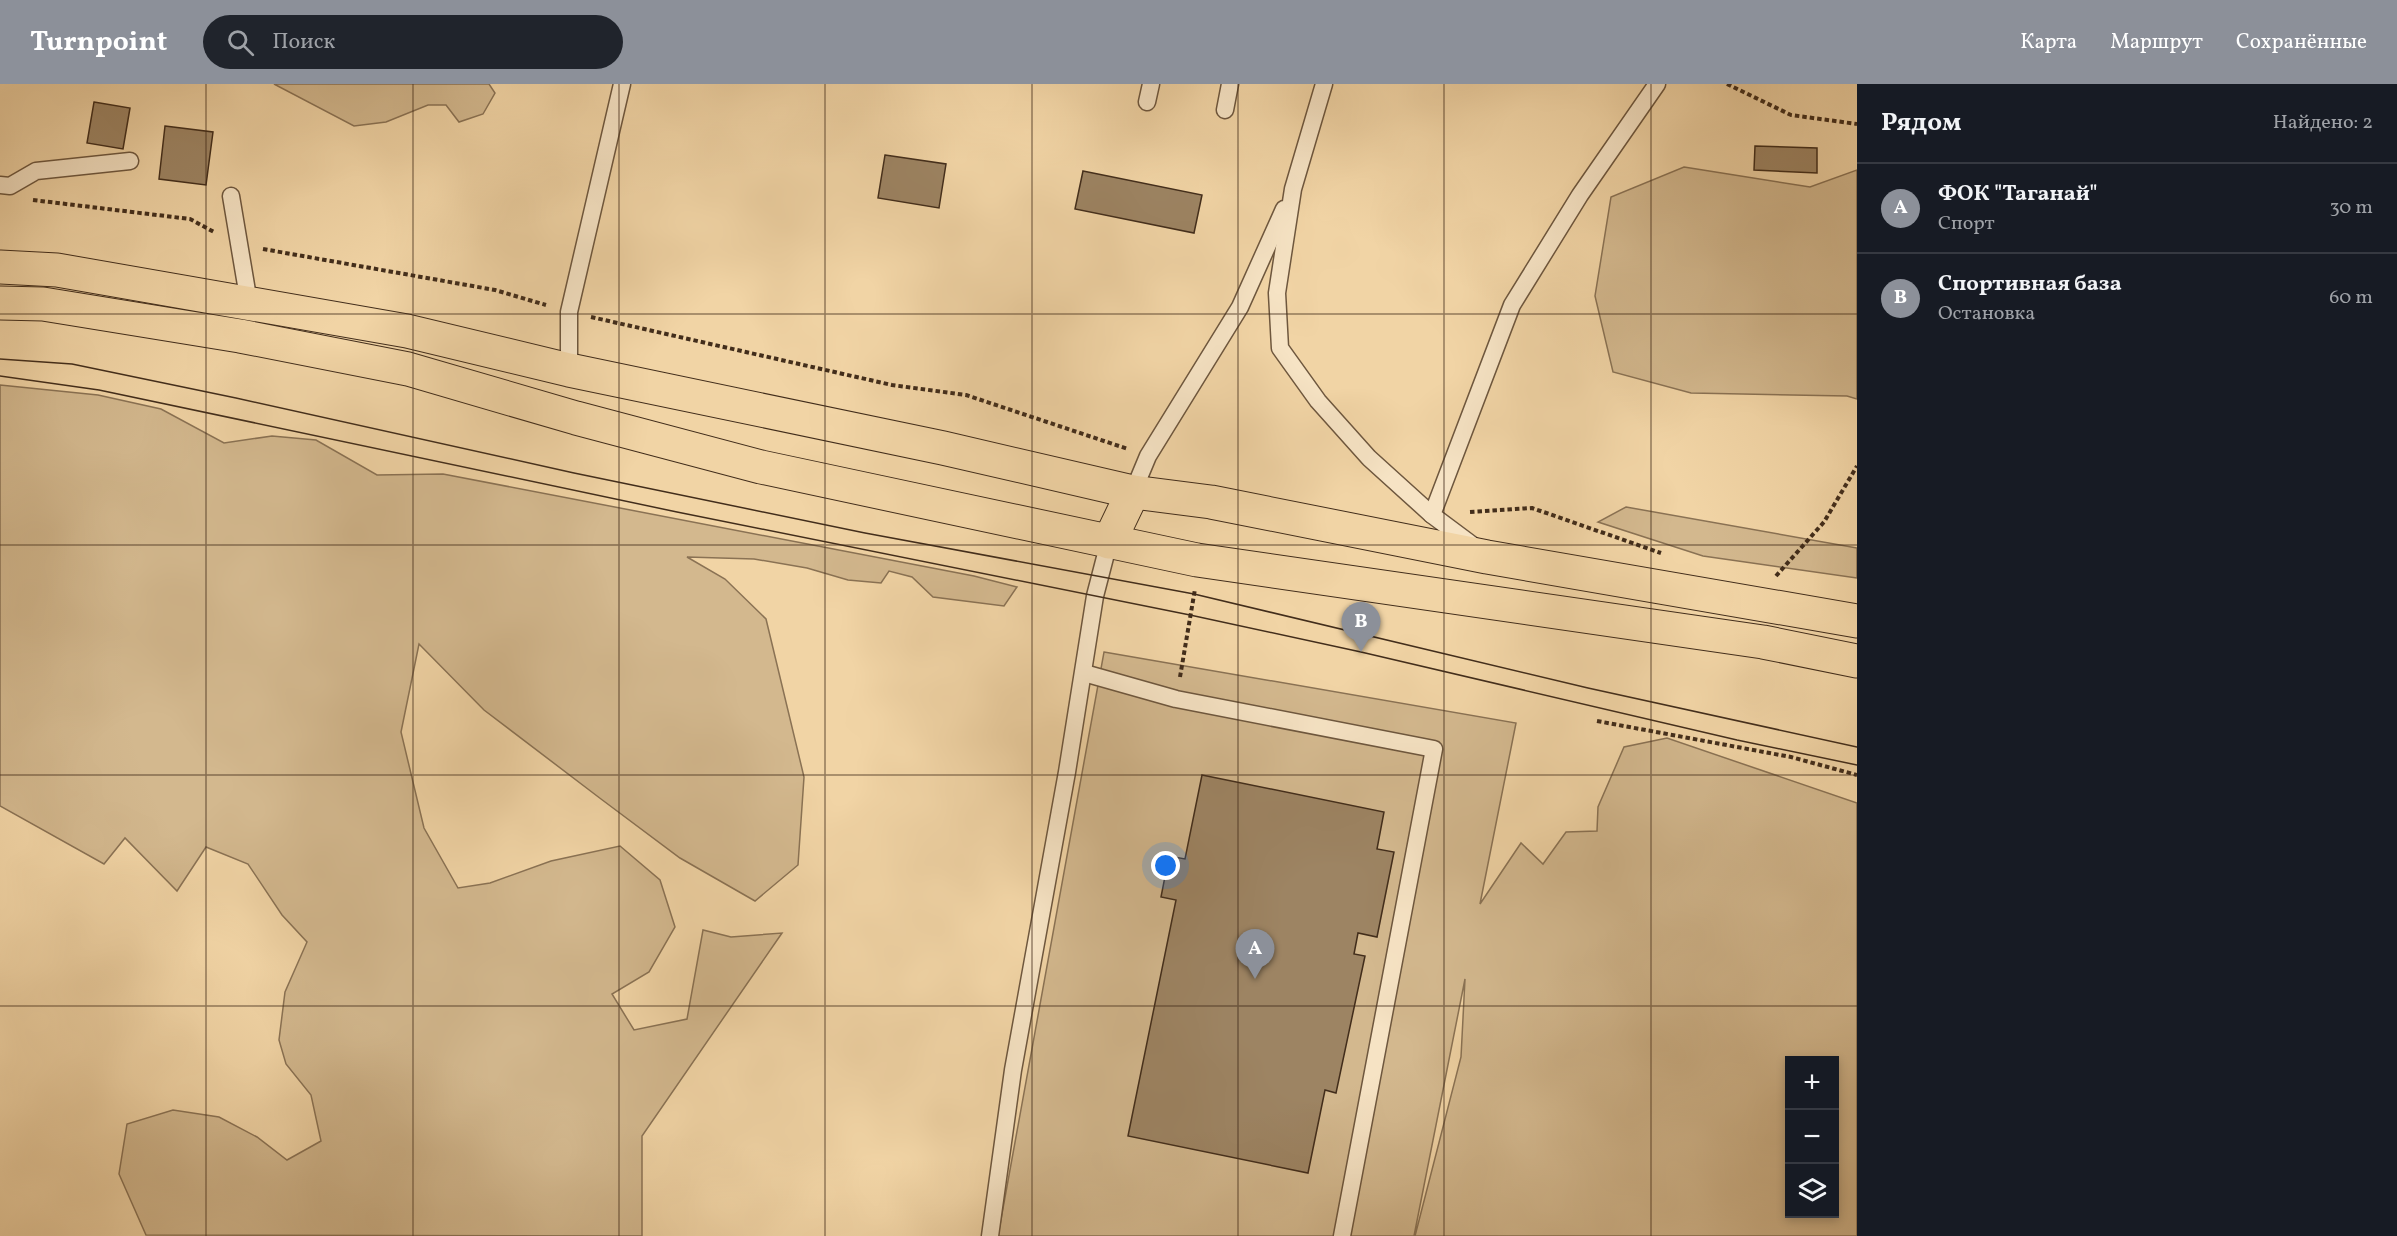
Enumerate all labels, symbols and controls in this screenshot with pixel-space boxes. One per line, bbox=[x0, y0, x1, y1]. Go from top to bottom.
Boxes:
search box bbox=[203, 15, 623, 69]
text: Turnpoint bbox=[30, 23, 167, 62]
icon: search bbox=[224, 26, 257, 59]
text: Поиск bbox=[272, 27, 335, 58]
text: Карта bbox=[2020, 28, 2077, 57]
text: Маршрут bbox=[2110, 28, 2203, 57]
text: Сохранённые bbox=[2236, 28, 2367, 57]
text: Рядом bbox=[1881, 105, 1961, 141]
text: Найдено: 2 bbox=[2273, 109, 2373, 137]
text: ФОК "Таганай" bbox=[1938, 179, 2098, 210]
text: A bbox=[1893, 194, 1908, 222]
text: 30 m bbox=[2329, 194, 2373, 222]
text: Спорт bbox=[1938, 210, 1995, 238]
text: Спортивная база bbox=[1938, 269, 2122, 300]
text: B bbox=[1894, 284, 1907, 312]
text: 60 m bbox=[2329, 284, 2373, 312]
text: Остановка bbox=[1938, 300, 2035, 328]
pin: B bbox=[1342, 602, 1380, 652]
your location bbox=[1151, 851, 1180, 880]
pin: A bbox=[1236, 930, 1274, 979]
map controls bbox=[1785, 1056, 1839, 1218]
button: + bbox=[1785, 1056, 1839, 1110]
button: − bbox=[1785, 1110, 1839, 1164]
button: layers bbox=[1785, 1164, 1839, 1218]

